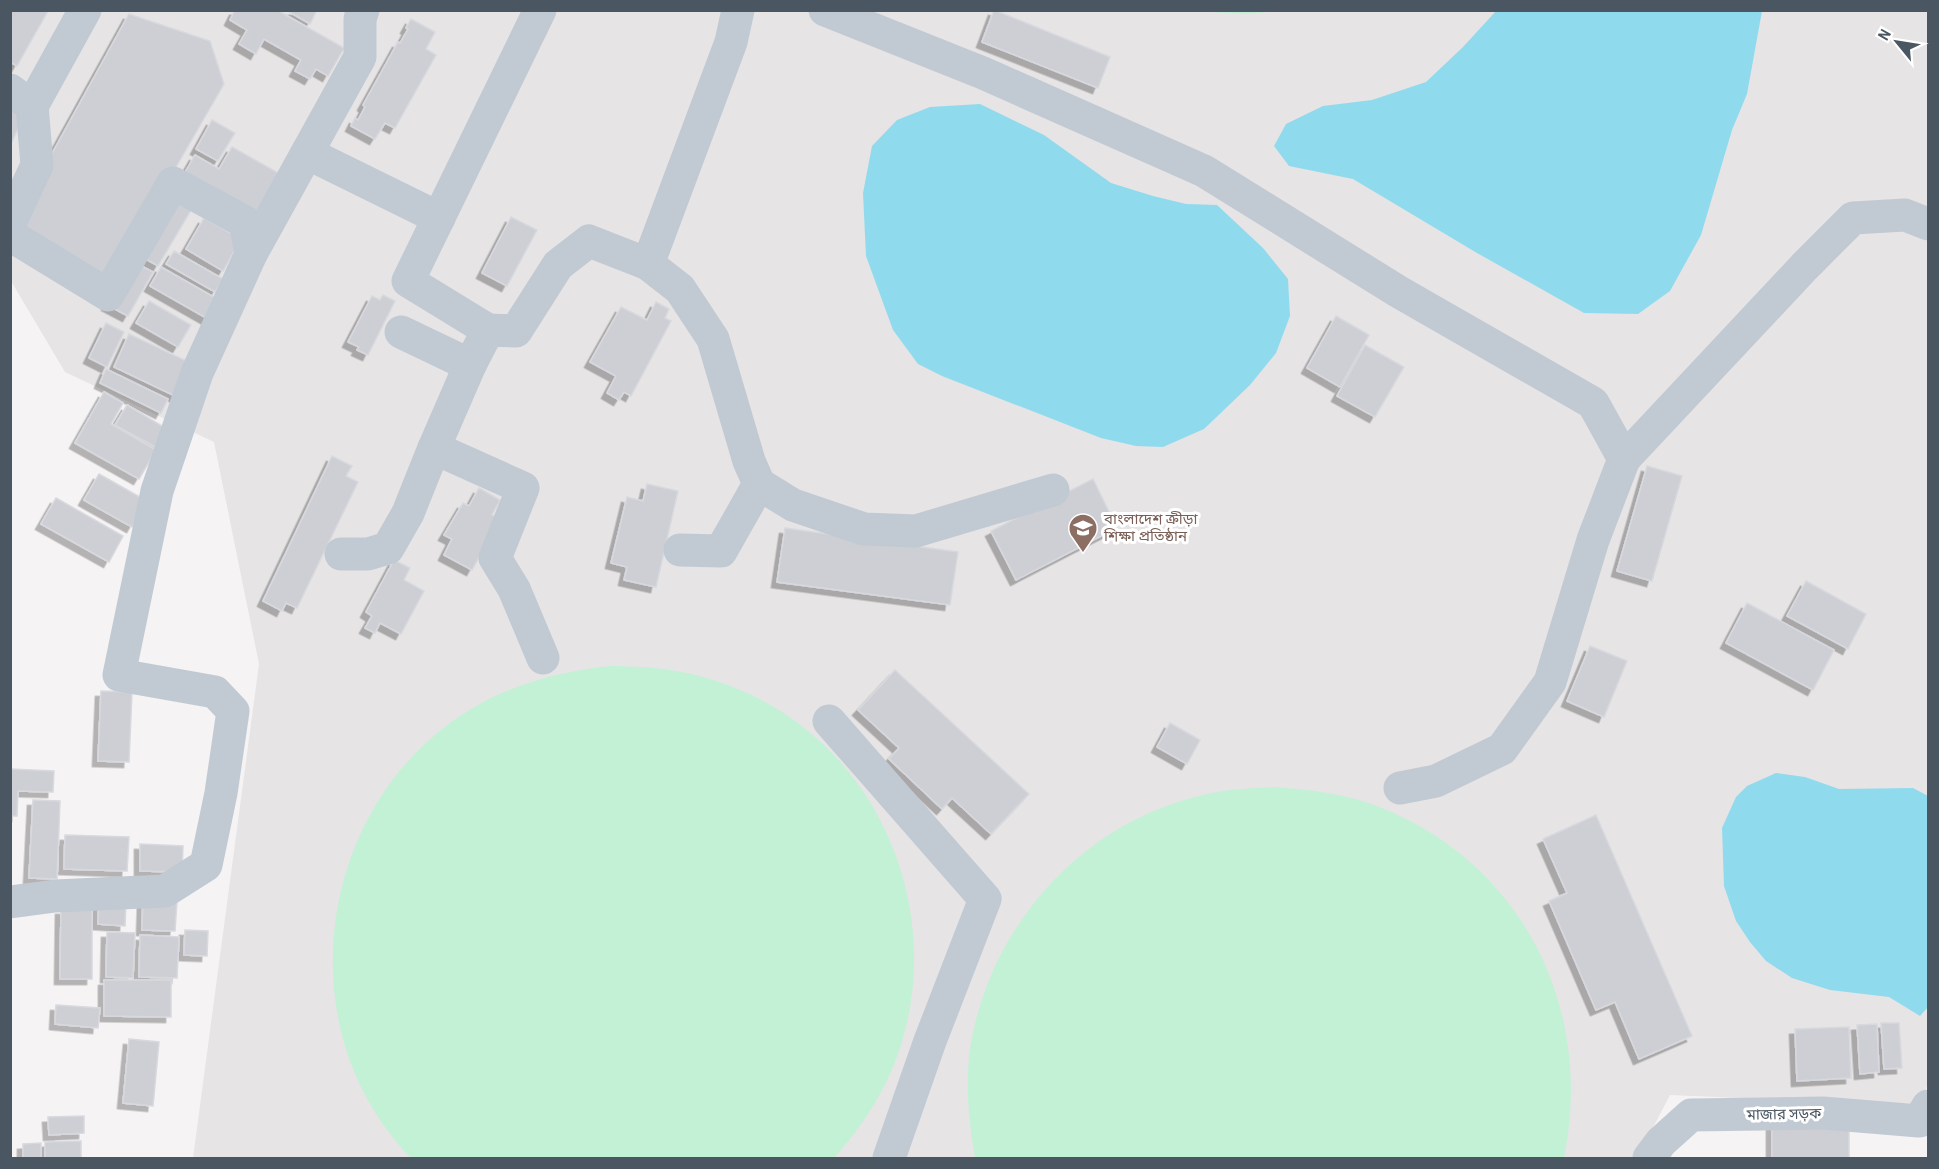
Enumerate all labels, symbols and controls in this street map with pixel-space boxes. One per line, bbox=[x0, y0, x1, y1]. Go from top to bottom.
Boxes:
north arrow bbox=[1867, 12, 1927, 72]
text: N bbox=[1872, 25, 1896, 44]
place label: বাংলাদেশ ক্রীড়া শিক্ষা প্রতিষ্ঠান bbox=[1103, 508, 1198, 546]
school or university icon: বাংলাদেশ ক্রীড়া শিক্ষা প্রতিষ্ঠান bbox=[1067, 512, 1099, 554]
street label: মাজার সড়ক bbox=[1746, 1102, 1822, 1125]

